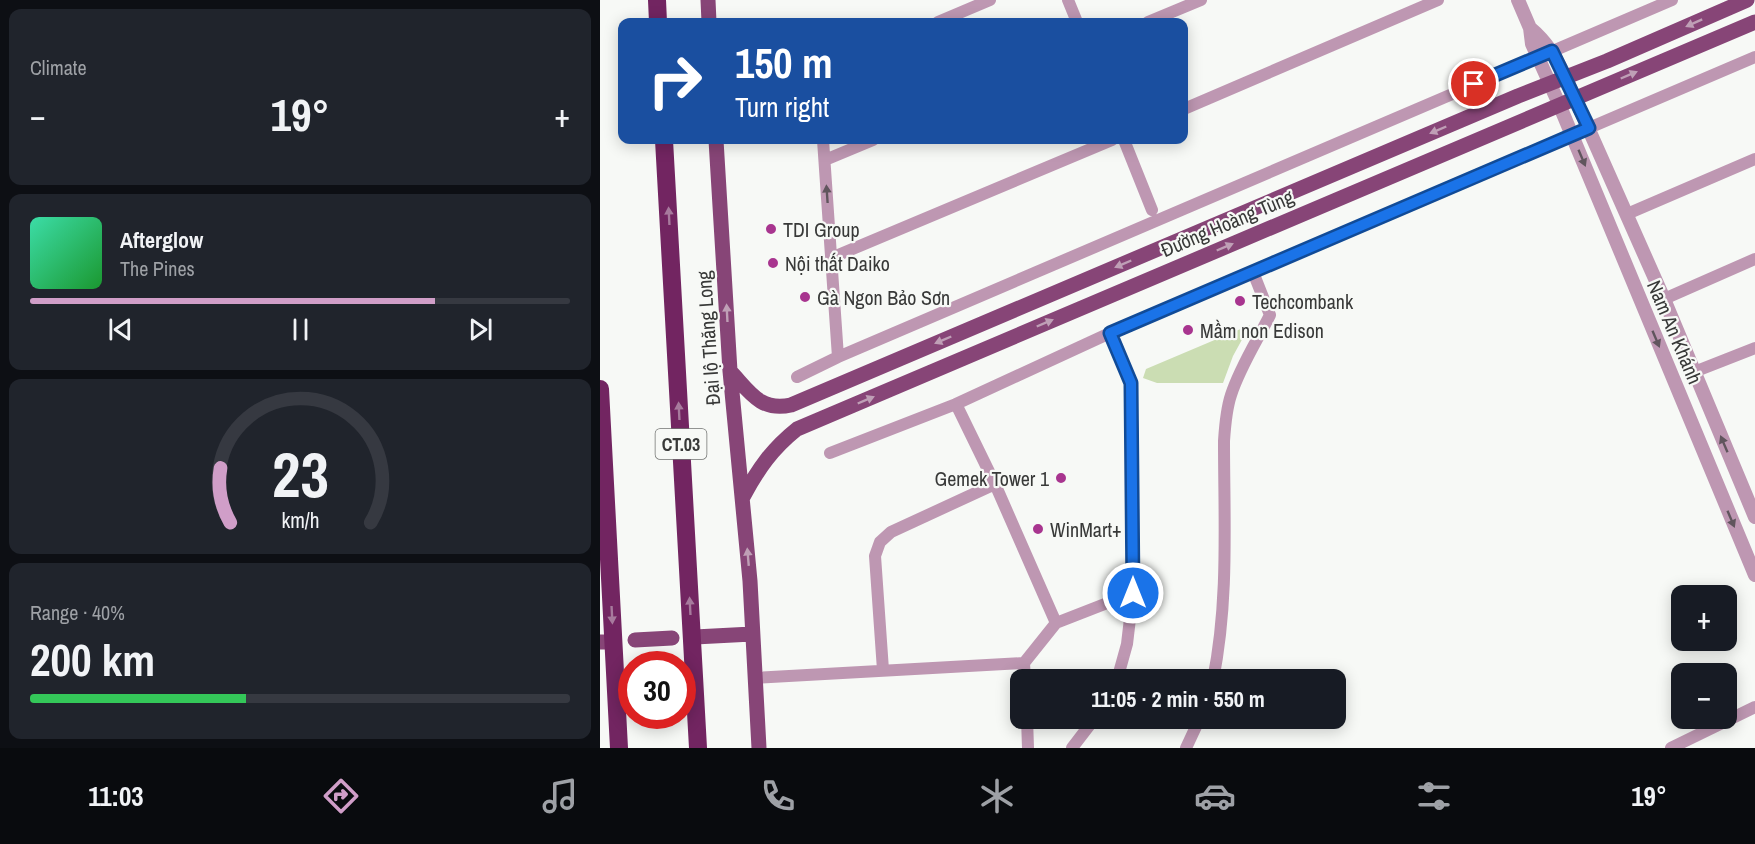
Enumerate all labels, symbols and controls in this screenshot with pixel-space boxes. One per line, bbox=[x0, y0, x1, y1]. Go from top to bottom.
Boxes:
one-way arrow bbox=[1685, 19, 1702, 28]
text: 150 m bbox=[735, 35, 833, 91]
icon: right bbox=[636, 42, 714, 120]
text: Climate bbox=[30, 54, 87, 81]
pin bbox=[1448, 58, 1499, 109]
icon: arrive bbox=[1457, 67, 1490, 100]
one-way arrow bbox=[1621, 71, 1638, 80]
text: 19° bbox=[270, 84, 330, 145]
text: Turn right bbox=[735, 89, 829, 125]
text: − bbox=[30, 93, 46, 137]
text: + bbox=[554, 93, 570, 137]
one-way arrow bbox=[1428, 125, 1446, 135]
one-way arrow bbox=[1577, 150, 1587, 168]
street label: Đường Hoàng Tùng bbox=[1157, 183, 1297, 263]
one-way arrow bbox=[822, 185, 832, 204]
one-way arrow bbox=[664, 207, 673, 226]
place label: TDI Group bbox=[783, 216, 860, 243]
marker: TDI Group bbox=[764, 222, 778, 236]
text: Afterglow bbox=[120, 225, 203, 255]
one-way arrow bbox=[1216, 242, 1234, 252]
place label: Nội thất Daiko bbox=[785, 250, 890, 277]
text: The Pines bbox=[120, 255, 195, 282]
marker: Nội thất Daiko bbox=[766, 256, 780, 270]
one-way arrow bbox=[1114, 260, 1132, 269]
street label: Đại lộ Thăng Long bbox=[690, 270, 726, 406]
street label: Nam An Khánh bbox=[1641, 276, 1709, 388]
place label: Gà Ngon Bảo Sơn bbox=[817, 284, 950, 311]
place label: Techcombank bbox=[1252, 288, 1354, 315]
marker: Gà Ngon Bảo Sơn bbox=[798, 290, 812, 304]
marker: Techcombank bbox=[1233, 294, 1247, 308]
one-way arrow bbox=[722, 303, 731, 322]
icon: previous bbox=[104, 313, 137, 346]
icon: pause bbox=[284, 313, 317, 346]
icon: next bbox=[464, 313, 497, 346]
place label: Mầm non Edison bbox=[1200, 317, 1324, 344]
one-way arrow bbox=[1037, 318, 1055, 328]
marker: Mầm non Edison bbox=[1181, 323, 1195, 337]
one-way arrow bbox=[1651, 330, 1661, 348]
one-way arrow bbox=[934, 335, 952, 345]
one-way arrow bbox=[857, 395, 875, 404]
one-way arrow bbox=[675, 401, 684, 420]
road number: CT.03 bbox=[656, 429, 706, 459]
text: 23 bbox=[272, 433, 328, 517]
one-way arrow bbox=[1720, 435, 1729, 452]
place label: Gemek Tower 1 bbox=[934, 465, 1049, 492]
marker: Gemek Tower 1 bbox=[1054, 471, 1068, 485]
text: km/h bbox=[281, 507, 319, 536]
one-way arrow bbox=[1726, 510, 1736, 528]
place label: WinMart+ bbox=[1050, 516, 1122, 543]
marker: WinMart+ bbox=[1031, 522, 1045, 536]
one-way arrow bbox=[743, 548, 753, 567]
position arrow bbox=[1101, 561, 1165, 625]
map controls bbox=[1671, 585, 1737, 729]
button: + bbox=[1671, 585, 1737, 651]
one-way arrow bbox=[686, 596, 695, 615]
text: Range · 40% bbox=[30, 599, 125, 626]
one-way arrow bbox=[607, 606, 617, 625]
text: 200 km bbox=[30, 629, 155, 690]
speed limit sign: 30 bbox=[618, 651, 696, 729]
button: − bbox=[1671, 663, 1737, 729]
text: 11:05 · 2 min · 550 m bbox=[1091, 684, 1265, 714]
icon: directions bbox=[320, 775, 362, 817]
icon: music bbox=[539, 775, 581, 817]
icon: phone bbox=[757, 775, 799, 817]
icon: climate bbox=[976, 775, 1018, 817]
icon: car bbox=[1194, 775, 1236, 817]
icon: filters bbox=[1413, 775, 1455, 817]
text: 11:03 bbox=[88, 778, 144, 814]
text: 19° bbox=[1631, 778, 1667, 814]

